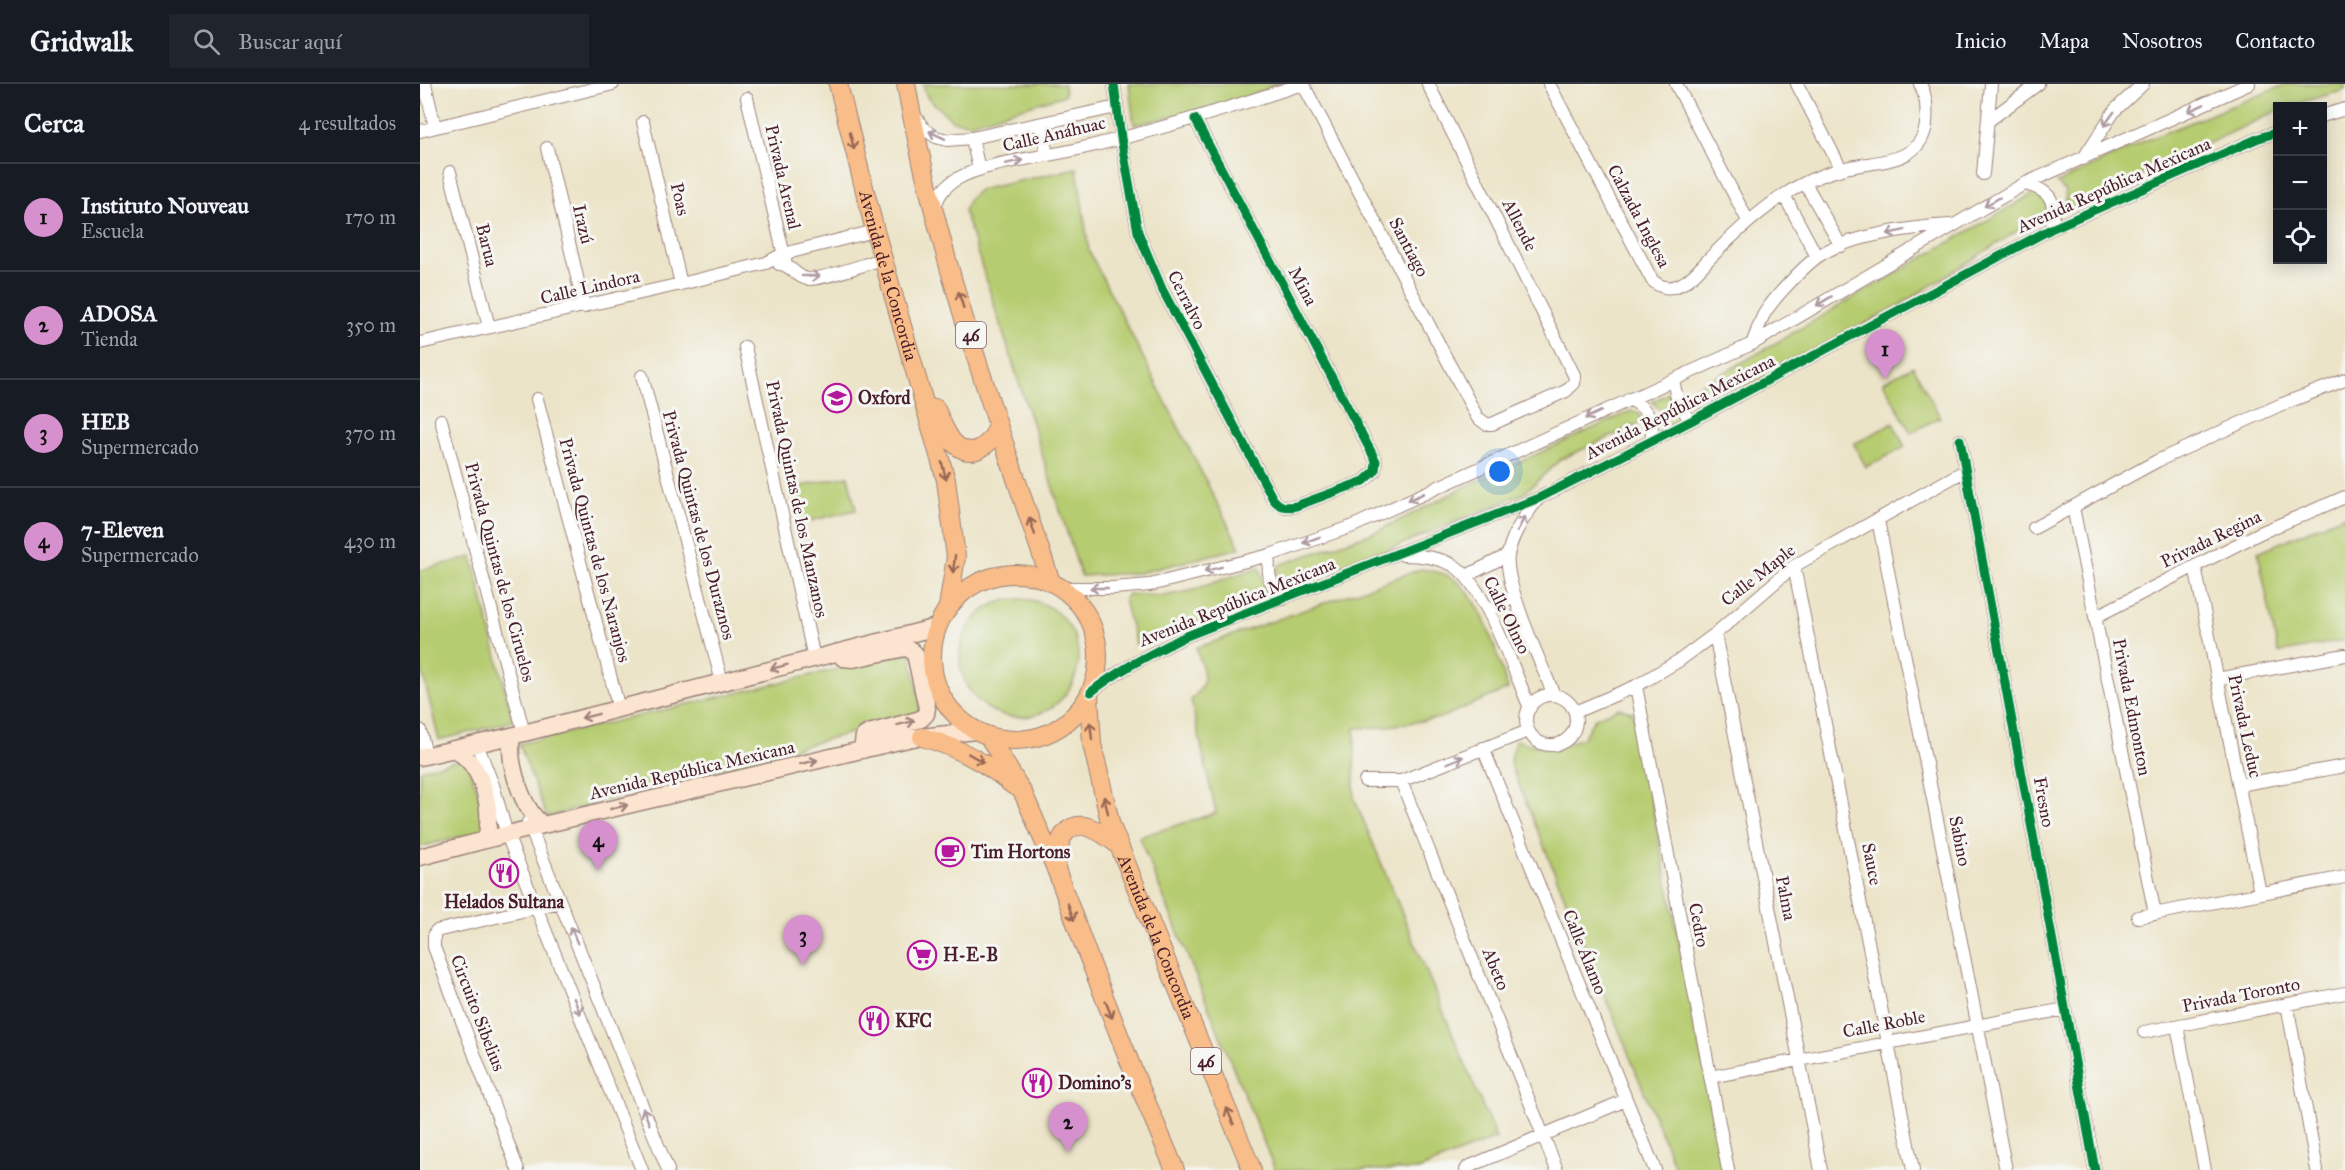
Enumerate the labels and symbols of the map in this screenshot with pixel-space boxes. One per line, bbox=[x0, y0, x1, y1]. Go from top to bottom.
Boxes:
one-way arrow bbox=[2187, 103, 2205, 114]
one-way arrow bbox=[2103, 110, 2115, 126]
street label: Calle Anáhuac bbox=[1000, 111, 1108, 157]
street label: Privada Arenal bbox=[760, 122, 806, 232]
one-way arrow bbox=[928, 129, 946, 141]
one-way arrow bbox=[847, 131, 859, 150]
street label: Avenida República Mexicana bbox=[2013, 132, 2215, 238]
one-way arrow bbox=[1004, 156, 1024, 167]
street label: Calzada Inglesa bbox=[1602, 161, 1676, 272]
street label: Poas bbox=[666, 180, 694, 218]
street label: Avenida de la Concordia bbox=[854, 187, 922, 363]
street label: Allende bbox=[1497, 194, 1542, 255]
one-way arrow bbox=[1984, 196, 2001, 208]
street label: Irazú bbox=[568, 202, 598, 246]
street label: Santiago bbox=[1383, 214, 1434, 281]
street label: Barua bbox=[471, 221, 503, 269]
one-way arrow bbox=[1887, 226, 1906, 238]
street label: Mina bbox=[1284, 263, 1322, 310]
street label: Calle Lindora bbox=[538, 265, 642, 309]
street label: Cerralvo bbox=[1163, 267, 1211, 333]
one-way arrow bbox=[800, 270, 820, 282]
one-way arrow bbox=[955, 291, 966, 310]
one-way arrow bbox=[1816, 296, 1833, 308]
road number: 46 bbox=[956, 322, 986, 348]
pin: 1 bbox=[1866, 330, 1904, 379]
street label: Avenida República Mexicana bbox=[1581, 349, 1779, 465]
street label: Privada Quintas de los Manzanos bbox=[761, 378, 833, 620]
school or university icon: Oxford bbox=[821, 382, 853, 414]
place label: Oxford bbox=[858, 387, 911, 409]
street label: Privada Quintas de los Duraznos bbox=[658, 408, 740, 642]
one-way arrow bbox=[1585, 410, 1603, 422]
street label: Privada Quintas de los Naranjos bbox=[554, 435, 636, 665]
your location bbox=[1485, 457, 1514, 486]
street label: Privada Quintas de los Ciruelos bbox=[460, 460, 540, 684]
one-way arrow bbox=[939, 461, 950, 481]
one-way arrow bbox=[1408, 491, 1426, 503]
street label: Privada Regina bbox=[2157, 505, 2266, 574]
one-way arrow bbox=[1515, 516, 1527, 533]
one-way arrow bbox=[1026, 517, 1037, 536]
one-way arrow bbox=[1302, 536, 1321, 547]
street label: Calle Maple bbox=[1716, 539, 1800, 611]
street label: Avenida República Mexicana bbox=[1135, 552, 1339, 652]
one-way arrow bbox=[948, 554, 959, 574]
one-way arrow bbox=[1204, 564, 1223, 576]
street label: Calle Olmo bbox=[1479, 573, 1535, 657]
one-way arrow bbox=[1089, 582, 1109, 594]
street label: Privada Edmonton bbox=[2108, 636, 2156, 778]
one-way arrow bbox=[770, 662, 789, 674]
street label: Privada Leduc bbox=[2223, 672, 2267, 780]
one-way arrow bbox=[581, 711, 600, 723]
one-way arrow bbox=[896, 717, 915, 728]
one-way arrow bbox=[1085, 722, 1096, 741]
street label: Avenida República Mexicana bbox=[586, 736, 797, 805]
one-way arrow bbox=[967, 753, 984, 765]
one-way arrow bbox=[1445, 753, 1464, 764]
one-way arrow bbox=[799, 756, 818, 767]
street label: Fresno bbox=[2029, 775, 2059, 829]
one-way arrow bbox=[1099, 796, 1111, 815]
one-way arrow bbox=[610, 801, 629, 813]
street label: Sabino bbox=[1944, 814, 1976, 868]
pin: 4 bbox=[578, 820, 618, 870]
cafe icon: Tim Hortons bbox=[934, 836, 966, 868]
place label: Tim Hortons bbox=[970, 841, 1071, 863]
street label: Sauce bbox=[1857, 841, 1887, 887]
street label: Avenida de la Concordia bbox=[1113, 850, 1200, 1023]
restaurant icon: Helados Sultana bbox=[488, 857, 520, 889]
street label: Palma bbox=[1771, 874, 1801, 923]
place label: Helados Sultana bbox=[444, 891, 564, 913]
street label: Cedro bbox=[1684, 901, 1714, 949]
one-way arrow bbox=[1067, 902, 1078, 921]
street label: Calle Álamo bbox=[1558, 906, 1614, 998]
pin: 3 bbox=[784, 916, 823, 965]
one-way arrow bbox=[568, 926, 579, 945]
supermarket icon: H-E-B bbox=[906, 939, 938, 971]
place label: H-E-B bbox=[943, 944, 998, 966]
street label: Abeto bbox=[1477, 944, 1514, 993]
street label: Circuito Sibelius bbox=[446, 952, 510, 1074]
street label: Privada Toronto bbox=[2180, 973, 2302, 1017]
one-way arrow bbox=[572, 996, 583, 1015]
one-way arrow bbox=[1104, 1000, 1115, 1018]
restaurant icon: KFC bbox=[858, 1005, 890, 1037]
street label: Calle Roble bbox=[1841, 1005, 1927, 1043]
place label: KFC bbox=[895, 1010, 932, 1032]
road number: 46 bbox=[1191, 1048, 1221, 1074]
restaurant icon: Domino's bbox=[1021, 1067, 1053, 1099]
place label: Domino's bbox=[1058, 1072, 1132, 1094]
pin: 2 bbox=[1048, 1102, 1088, 1152]
one-way arrow bbox=[640, 1107, 651, 1125]
one-way arrow bbox=[1224, 1107, 1235, 1126]

